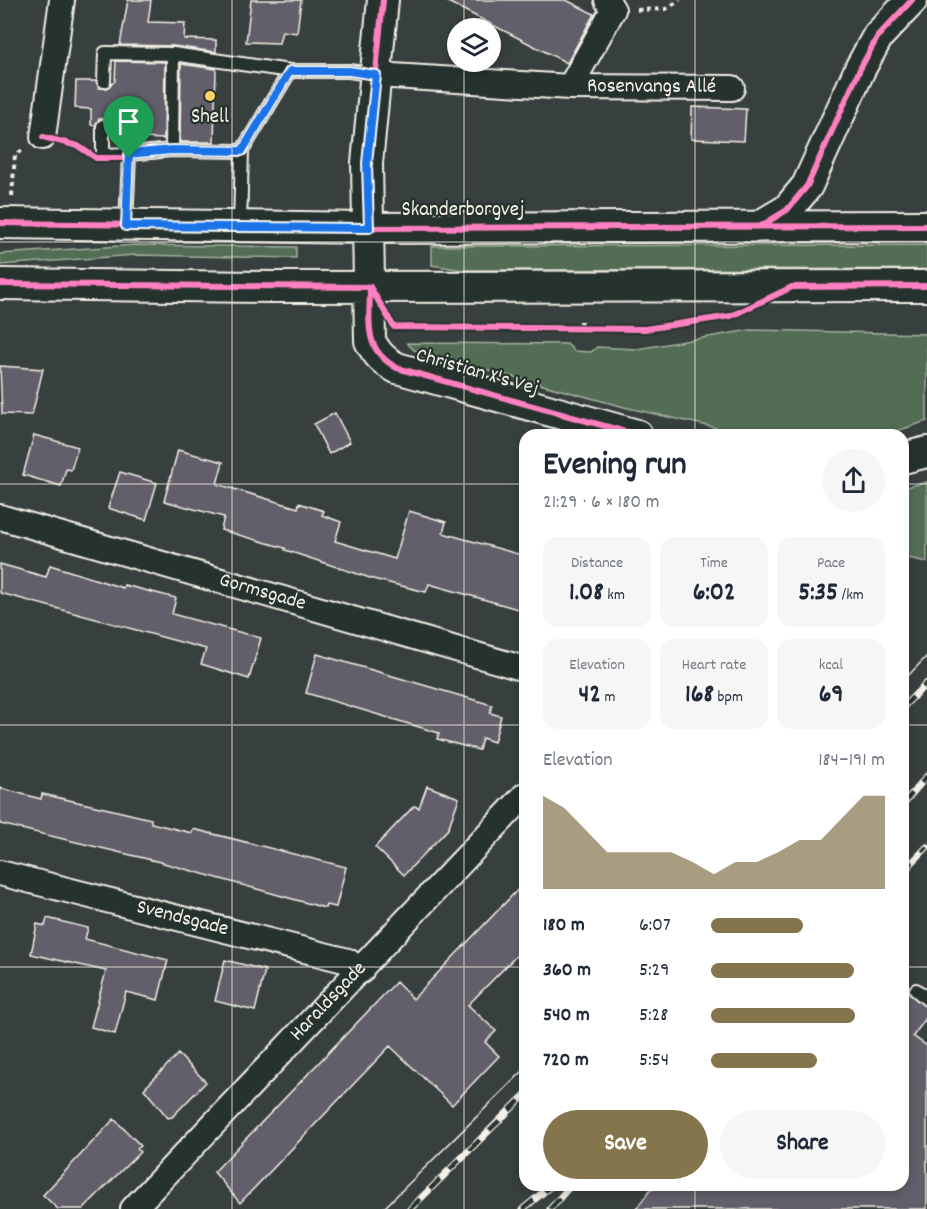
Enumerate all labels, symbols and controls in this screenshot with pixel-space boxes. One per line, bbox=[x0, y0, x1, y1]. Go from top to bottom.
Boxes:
map controls bbox=[447, 18, 501, 72]
button: layers bbox=[447, 18, 501, 72]
street label: Rosenvangs Allé bbox=[587, 72, 716, 103]
marker: Shell bbox=[203, 89, 217, 103]
pin bbox=[103, 96, 154, 158]
place label: Shell bbox=[191, 103, 229, 133]
icon: arrive bbox=[112, 105, 145, 138]
street label: Skanderborgvej bbox=[401, 196, 525, 226]
street label: Christian X's Vej bbox=[412, 341, 542, 405]
text: Evening run bbox=[543, 443, 687, 490]
button: share bbox=[822, 449, 885, 512]
text: 21:29 · 6 × 180 m bbox=[543, 489, 659, 517]
text: Distance bbox=[571, 552, 623, 575]
text: Time bbox=[700, 552, 728, 575]
text: Pace bbox=[817, 552, 845, 575]
street label: Gormsgade bbox=[215, 566, 309, 620]
text: 1.08 bbox=[569, 575, 604, 612]
text: 6:02 bbox=[693, 575, 735, 612]
text: 5:35 bbox=[798, 575, 838, 612]
text: km bbox=[604, 584, 625, 607]
text: /km bbox=[838, 584, 864, 607]
text: Elevation bbox=[569, 654, 625, 677]
text: Heart rate bbox=[682, 654, 746, 677]
text: kcal bbox=[819, 654, 843, 677]
text: 42 bbox=[579, 677, 601, 714]
text: 168 bbox=[685, 677, 714, 714]
text: 69 bbox=[819, 677, 843, 714]
text: m bbox=[601, 686, 615, 709]
text: bpm bbox=[714, 686, 743, 709]
text: Elevation bbox=[543, 747, 613, 775]
text: 184–191 m bbox=[818, 747, 885, 775]
street label: Svendsgade bbox=[133, 893, 231, 945]
text: 180 m bbox=[543, 912, 585, 940]
text: 6:07 bbox=[639, 912, 671, 940]
street label: Haraldsgade bbox=[284, 955, 374, 1049]
text: 360 m bbox=[543, 957, 591, 985]
text: 5:29 bbox=[639, 957, 669, 985]
text: 540 m bbox=[543, 1002, 590, 1030]
text: 5:28 bbox=[639, 1002, 668, 1030]
text: 720 m bbox=[543, 1047, 589, 1075]
text: 5:54 bbox=[639, 1047, 669, 1075]
button: Save bbox=[543, 1110, 708, 1179]
button: Share bbox=[720, 1110, 885, 1179]

